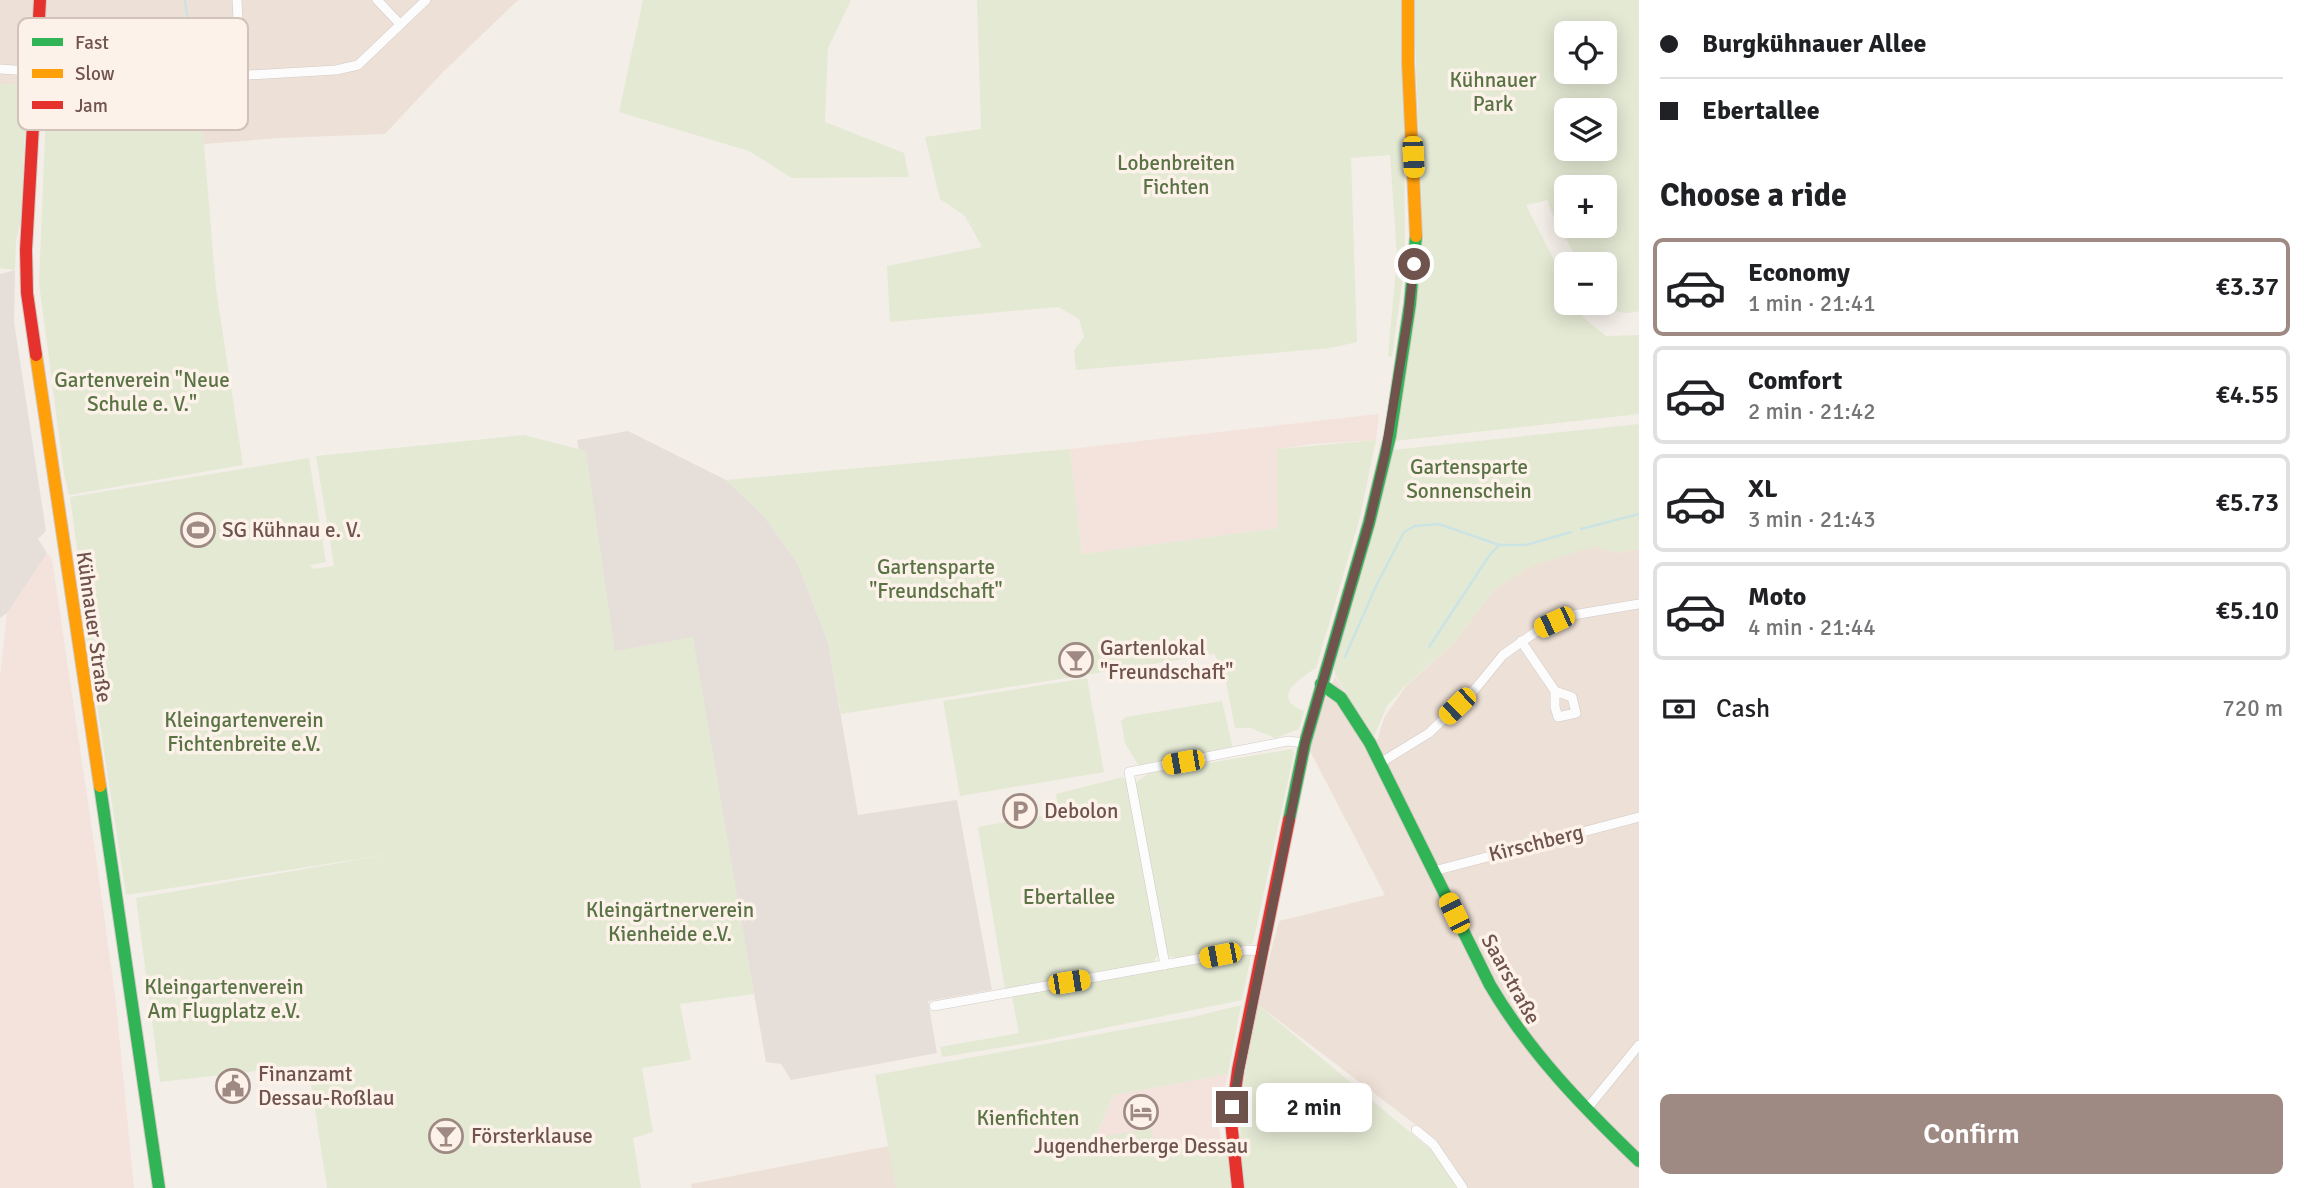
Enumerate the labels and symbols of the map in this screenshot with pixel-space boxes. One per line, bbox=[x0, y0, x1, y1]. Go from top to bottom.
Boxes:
legend bbox=[18, 18, 248, 130]
text: Fast bbox=[75, 31, 109, 55]
text: Slow bbox=[75, 62, 115, 86]
park label: Kühnauer Park bbox=[1450, 67, 1537, 117]
text: Jam bbox=[75, 94, 108, 118]
car bbox=[1402, 135, 1425, 179]
park label: Lobenbreiten Fichten bbox=[1117, 150, 1235, 200]
route start bbox=[1398, 248, 1430, 280]
park label: Gartenverein "Neue Schule e. V." bbox=[54, 367, 230, 417]
park label: Gartensparte Sonnenschein bbox=[1406, 454, 1532, 504]
sports icon: SG Kühnau e. V. bbox=[179, 511, 217, 549]
place label: SG Kühnau e. V. bbox=[222, 517, 361, 543]
street label: Kühnauer Straße bbox=[71, 550, 117, 704]
park label: Gartensparte "Freundschaft" bbox=[869, 554, 1003, 604]
car bbox=[1531, 604, 1578, 640]
place label: Gartenlokal "Freundschaft" bbox=[1100, 635, 1233, 685]
bar icon: Gartenlokal "Freundschaft" bbox=[1057, 641, 1095, 679]
car bbox=[1435, 684, 1480, 728]
park label: Kleingartenverein Fichtenbreite e.V. bbox=[164, 707, 324, 757]
car bbox=[1161, 748, 1206, 776]
parking icon: Debolon bbox=[1001, 792, 1039, 830]
place label: Debolon bbox=[1044, 798, 1118, 824]
street label: Kirschberg bbox=[1486, 819, 1586, 867]
park label: Ebertallee bbox=[1023, 884, 1115, 910]
car bbox=[1436, 890, 1473, 936]
park label: Kleingärtnerverein Kienheide e.V. bbox=[586, 897, 754, 947]
street label: Saarstraße bbox=[1476, 929, 1546, 1029]
car bbox=[1198, 941, 1243, 969]
car bbox=[1047, 968, 1092, 996]
park label: Kleingartenverein Am Flugplatz e.V. bbox=[144, 974, 304, 1024]
place label: Finanzamt Dessau-Roßlau bbox=[258, 1061, 395, 1111]
public building icon: Finanzamt Dessau-Roßlau bbox=[214, 1067, 252, 1105]
callout: 2 min bbox=[1256, 1082, 1372, 1132]
route end bbox=[1216, 1091, 1248, 1123]
hotel icon: Jugendherberge Dessau bbox=[1122, 1093, 1160, 1131]
park label: Kienfichten bbox=[977, 1105, 1079, 1131]
bar icon: Försterklause bbox=[427, 1117, 465, 1155]
place label: Försterklause bbox=[471, 1123, 593, 1149]
place label: Jugendherberge Dessau bbox=[1034, 1133, 1248, 1159]

